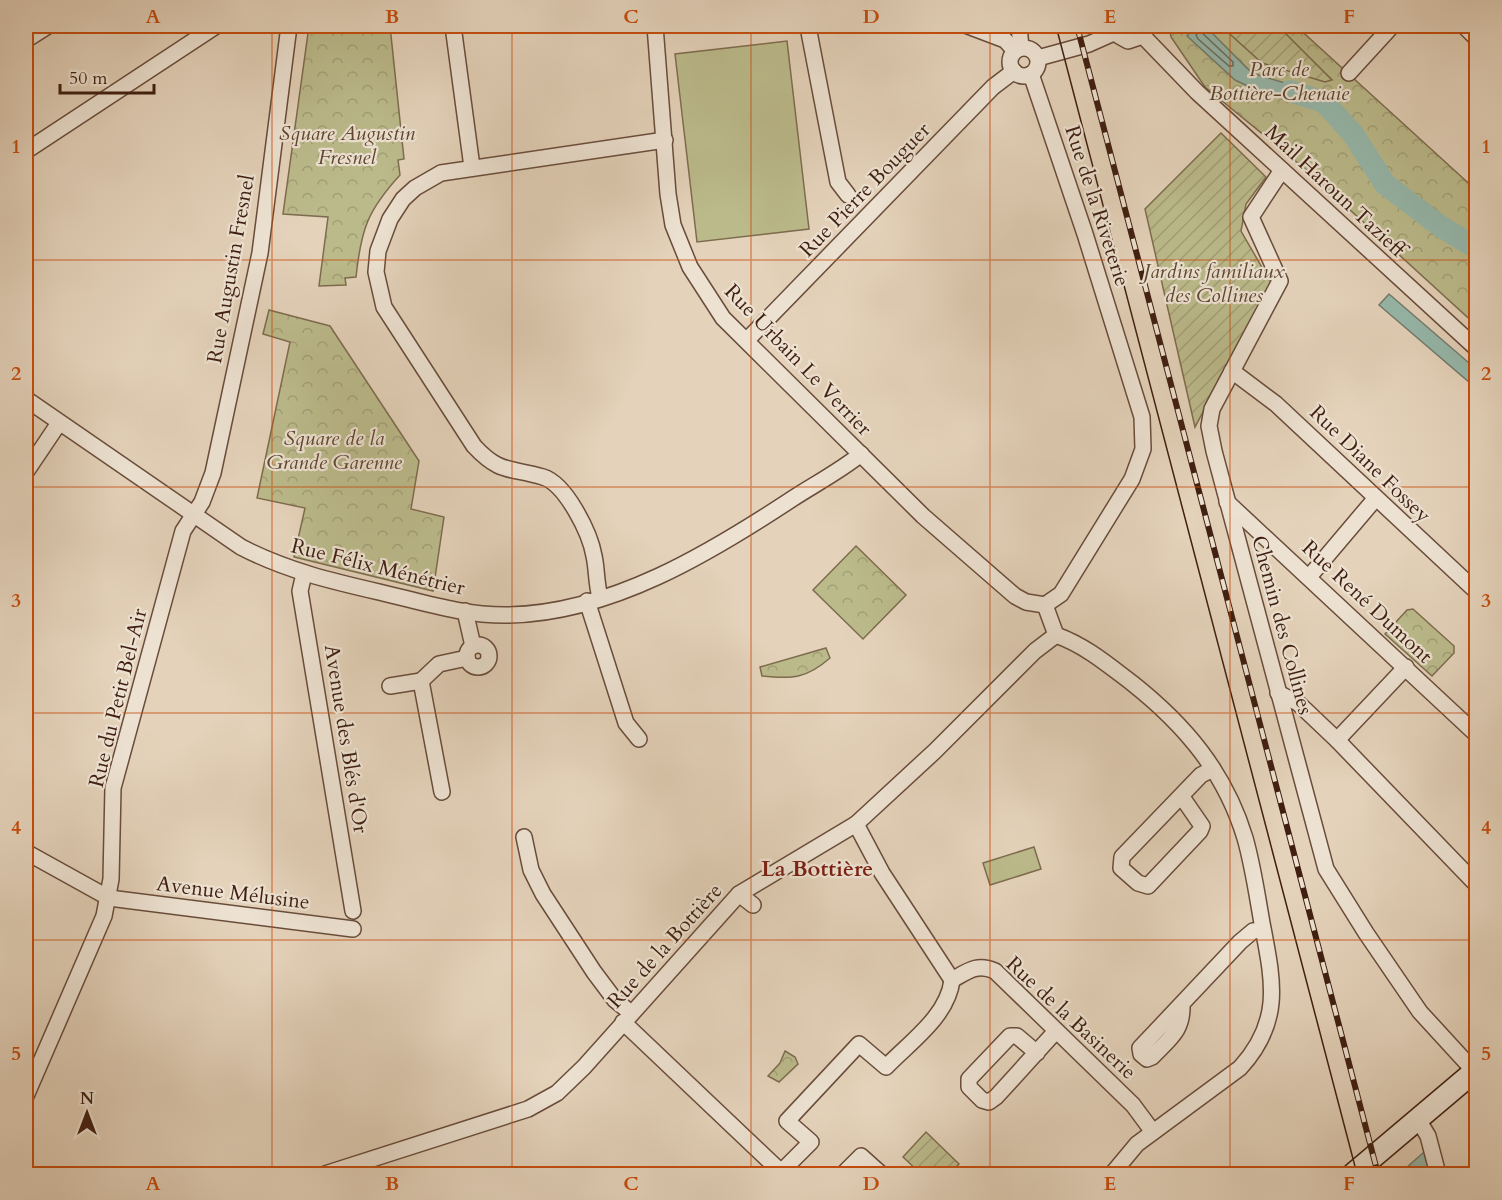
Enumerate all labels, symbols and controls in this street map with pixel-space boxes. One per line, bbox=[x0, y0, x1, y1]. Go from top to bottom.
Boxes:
text: A bbox=[145, 3, 161, 30]
text: B bbox=[385, 3, 399, 30]
text: C bbox=[623, 3, 639, 30]
text: D bbox=[862, 3, 880, 30]
text: E bbox=[1104, 3, 1116, 30]
text: F bbox=[1343, 3, 1355, 30]
park label: Parc de Bottière-Chenaie bbox=[1209, 55, 1350, 108]
scale bar bbox=[60, 57, 154, 95]
text: 50 m bbox=[69, 66, 108, 91]
street label: Rue Pierre Bouguer bbox=[793, 116, 937, 264]
street label: Mail Haroun Tazieff bbox=[1258, 118, 1414, 266]
park label: Square Augustin Fresnel bbox=[279, 119, 416, 172]
street label: Rue de la Riveterie bbox=[1057, 122, 1137, 290]
text: 1 bbox=[11, 133, 21, 160]
text: 1 bbox=[1481, 133, 1491, 160]
street label: Rue Augustin Fresnel bbox=[200, 172, 262, 366]
park label: Jardins familiaux des Collines bbox=[1138, 257, 1285, 310]
street label: Rue Urbain Le Verrier bbox=[718, 278, 879, 443]
text: 2 bbox=[11, 360, 21, 387]
text: 2 bbox=[1481, 360, 1491, 387]
street label: Rue Diane Fossey bbox=[1303, 399, 1437, 529]
park label: Square de la Grande Garenne bbox=[266, 424, 403, 477]
street label: Rue Félix Ménétrier bbox=[288, 531, 468, 603]
street label: Chemin des Collines bbox=[1244, 532, 1320, 718]
street label: Rue René Dumont bbox=[1295, 534, 1439, 670]
text: 3 bbox=[11, 587, 21, 614]
text: 3 bbox=[1481, 587, 1491, 614]
street label: Rue du Petit Bel-Air bbox=[82, 605, 154, 790]
street label: Avenue des Blés d'Or bbox=[317, 643, 375, 836]
text: 4 bbox=[11, 814, 21, 841]
text: 4 bbox=[1481, 814, 1491, 841]
district label: La Bottière bbox=[761, 854, 873, 884]
street label: Avenue Mélusine bbox=[155, 869, 311, 917]
street label: Rue de la Bottière bbox=[601, 877, 729, 1015]
street label: Rue de la Basinerie bbox=[999, 950, 1143, 1086]
text: 5 bbox=[11, 1040, 21, 1067]
text: 5 bbox=[1481, 1040, 1491, 1067]
north arrow bbox=[57, 1083, 117, 1143]
text: N bbox=[80, 1088, 94, 1110]
text: A bbox=[145, 1170, 161, 1197]
text: B bbox=[385, 1170, 399, 1197]
text: C bbox=[623, 1170, 639, 1197]
text: D bbox=[862, 1170, 880, 1197]
text: E bbox=[1104, 1170, 1116, 1197]
text: F bbox=[1343, 1170, 1355, 1197]

